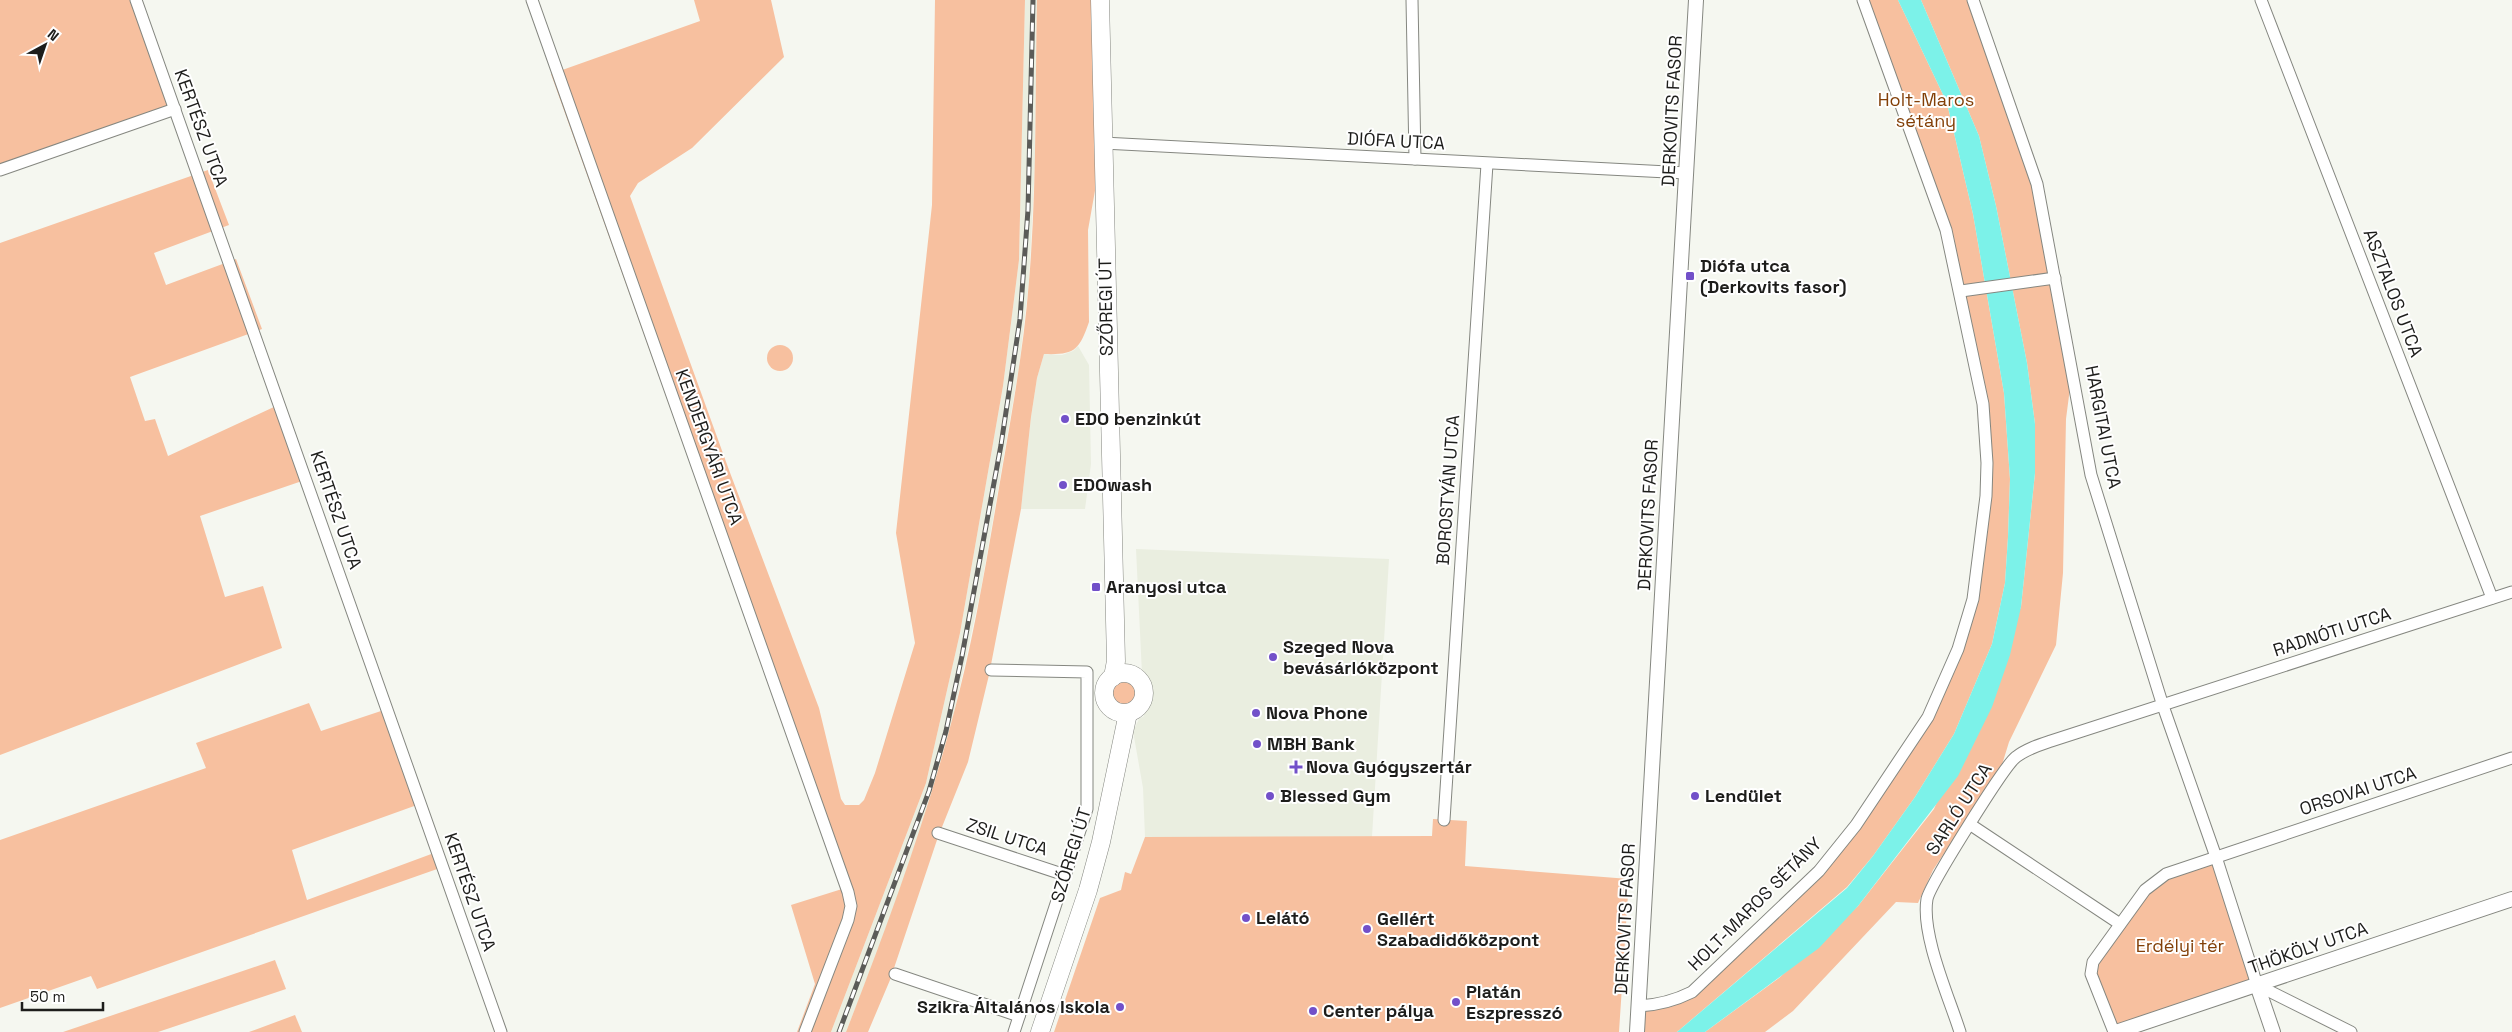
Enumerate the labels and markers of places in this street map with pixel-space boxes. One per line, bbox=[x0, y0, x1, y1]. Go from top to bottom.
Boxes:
place label: Diófa utca (Derkovits fasor) bbox=[1700, 254, 1847, 298]
marker: Diófa utca (Derkovits fasor) bbox=[1684, 270, 1696, 282]
place label: EDO benzinkút bbox=[1075, 407, 1201, 430]
marker: EDO benzinkút bbox=[1059, 413, 1071, 425]
place label: EDOwash bbox=[1073, 473, 1152, 496]
marker: EDOwash bbox=[1057, 479, 1069, 491]
place label: Aranyosi utca bbox=[1106, 575, 1227, 598]
marker: Aranyosi utca bbox=[1090, 581, 1102, 593]
place label: Szeged Nova bevásárlóközpont bbox=[1283, 635, 1439, 679]
marker: Szeged Nova bevásárlóközpont bbox=[1267, 651, 1279, 663]
place label: Nova Phone bbox=[1266, 701, 1368, 724]
marker: Nova Phone bbox=[1250, 707, 1262, 719]
place label: MBH Bank bbox=[1267, 732, 1355, 755]
marker: MBH Bank bbox=[1251, 738, 1263, 750]
place label: Nova Gyógyszertár bbox=[1306, 755, 1472, 778]
marker: Nova Gyógyszertár bbox=[1290, 761, 1302, 773]
place label: Blessed Gym bbox=[1280, 784, 1391, 807]
place label: Lendület bbox=[1705, 784, 1782, 807]
marker: Blessed Gym bbox=[1264, 790, 1276, 802]
marker: Lendület bbox=[1689, 790, 1701, 802]
place label: Lelátó bbox=[1256, 906, 1310, 929]
place label: Gellért Szabadidőközpont bbox=[1377, 907, 1539, 951]
marker: Lelátó bbox=[1240, 912, 1252, 924]
marker: Gellért Szabadidőközpont bbox=[1361, 923, 1373, 935]
place label: Platán Eszpresszó bbox=[1466, 980, 1562, 1024]
place label: Szikra Általános Iskola bbox=[917, 995, 1111, 1018]
marker: Platán Eszpresszó bbox=[1450, 996, 1462, 1008]
place label: Center pálya bbox=[1323, 999, 1435, 1022]
marker: Szikra Általános Iskola bbox=[1114, 1001, 1126, 1013]
marker: Center pálya bbox=[1307, 1005, 1319, 1017]

